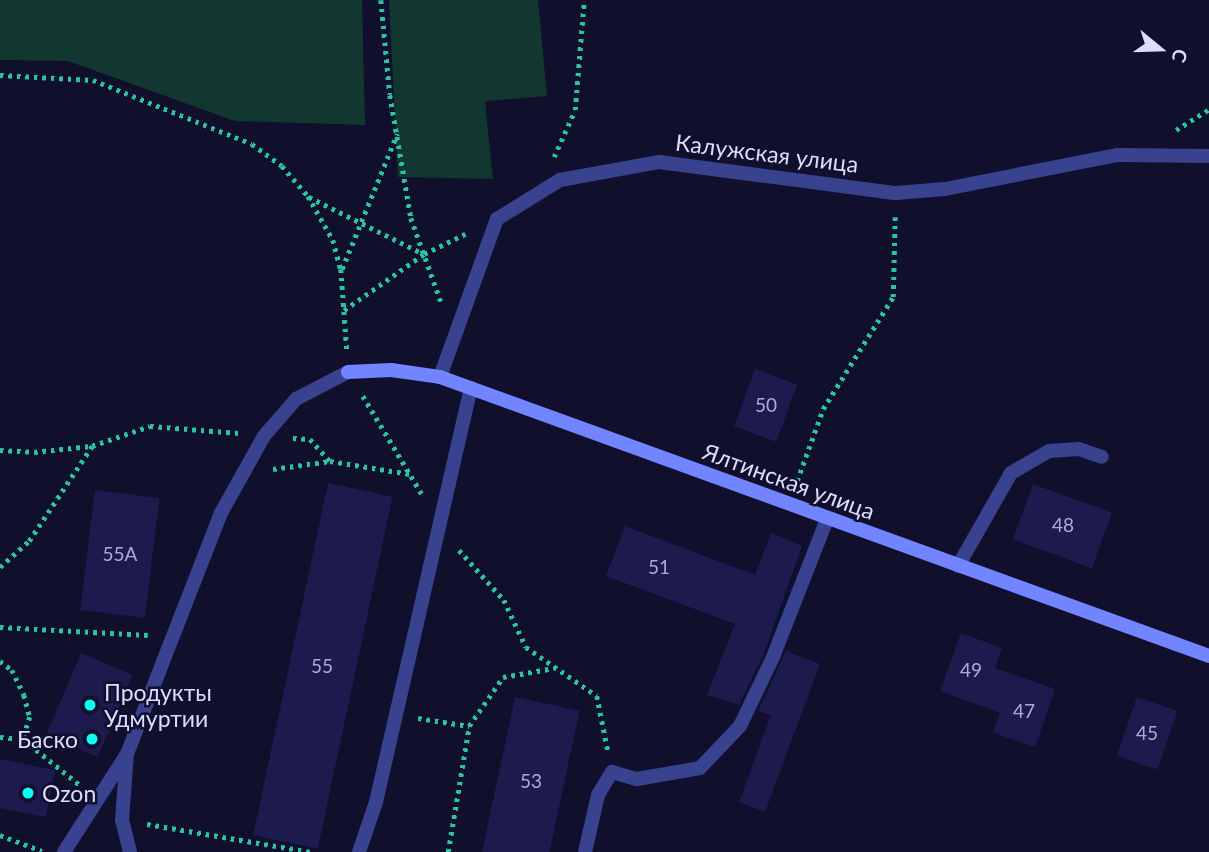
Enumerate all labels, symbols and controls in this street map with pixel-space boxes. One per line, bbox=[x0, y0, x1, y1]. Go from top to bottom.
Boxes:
north arrow bbox=[1125, 14, 1195, 84]
text: С bbox=[1167, 46, 1193, 66]
street label: Калужская улица bbox=[674, 128, 860, 178]
house number: 50 bbox=[755, 394, 777, 416]
street label: Ялтинская улица bbox=[699, 437, 879, 525]
house number: 48 bbox=[1052, 514, 1074, 536]
house number: 55А bbox=[103, 543, 137, 565]
house number: 51 bbox=[648, 556, 670, 578]
house number: 55 bbox=[311, 655, 333, 677]
house number: 49 bbox=[960, 659, 982, 681]
place label: Продукты Удмуртии bbox=[104, 678, 212, 732]
marker: Продукты Удмуртии bbox=[82, 697, 98, 713]
house number: 47 bbox=[1013, 700, 1035, 722]
house number: 45 bbox=[1136, 722, 1158, 744]
place label: Баско bbox=[17, 725, 78, 753]
marker: Баско bbox=[84, 731, 100, 747]
house number: 53 bbox=[520, 770, 542, 792]
place label: Ozon bbox=[42, 779, 96, 807]
marker: Ozon bbox=[20, 785, 36, 801]

